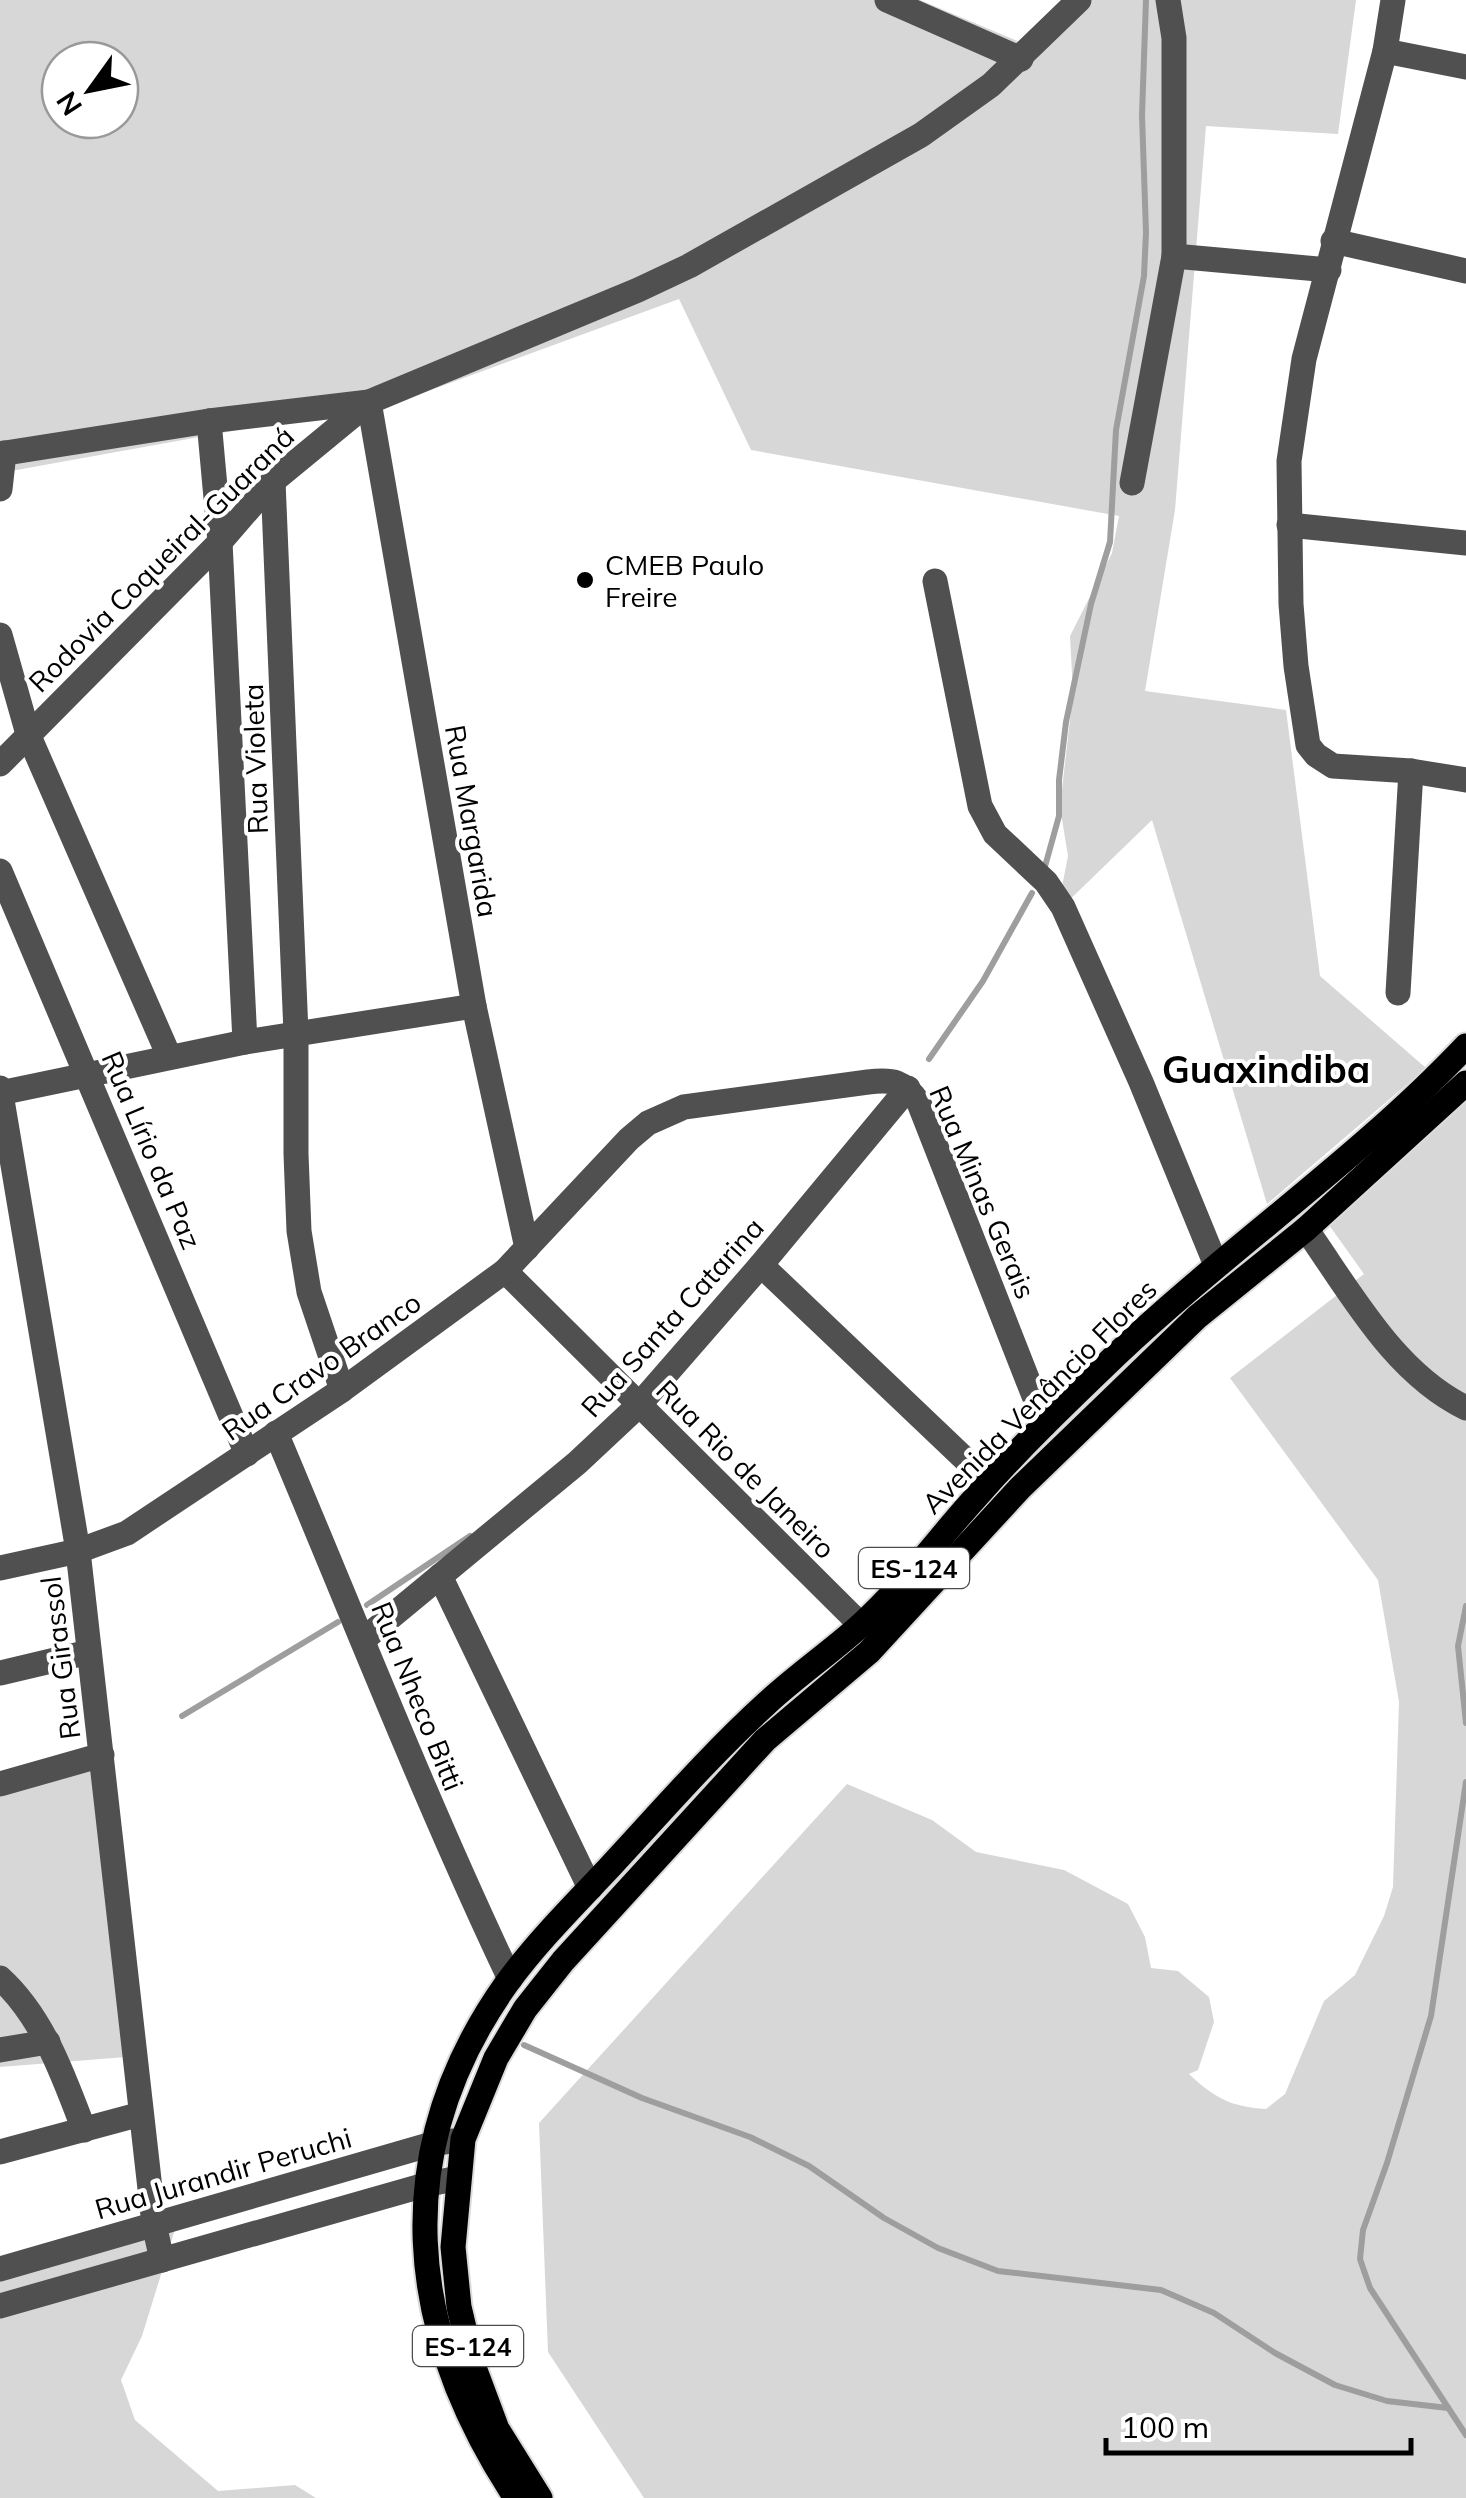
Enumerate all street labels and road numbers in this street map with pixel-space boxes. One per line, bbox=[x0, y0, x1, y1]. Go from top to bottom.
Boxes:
street label: Rodovia Coqueiral-Guaraná bbox=[21, 419, 301, 699]
street label: Rua Violeta bbox=[235, 683, 275, 835]
street label: Rua Margarida bbox=[438, 722, 506, 920]
street label: Rua Lírio da Paz bbox=[95, 1046, 209, 1254]
street label: Rua Minas Gerais bbox=[922, 1080, 1044, 1304]
street label: Rua Santa Catarina bbox=[573, 1210, 771, 1424]
street label: Avenida Venâncio Flores bbox=[914, 1271, 1164, 1521]
street label: Rua Cravo Branco bbox=[215, 1284, 427, 1448]
street label: Rua Rio de Janeiro bbox=[649, 1372, 843, 1566]
road number: ES-124 bbox=[859, 1548, 969, 1588]
street label: Rua Girassol bbox=[33, 1574, 87, 1742]
street label: Rua Nheco Bitti bbox=[364, 1596, 472, 1796]
street label: Rua Jurandir Peruchi bbox=[91, 2120, 355, 2226]
road number: ES-124 bbox=[413, 2326, 523, 2366]

